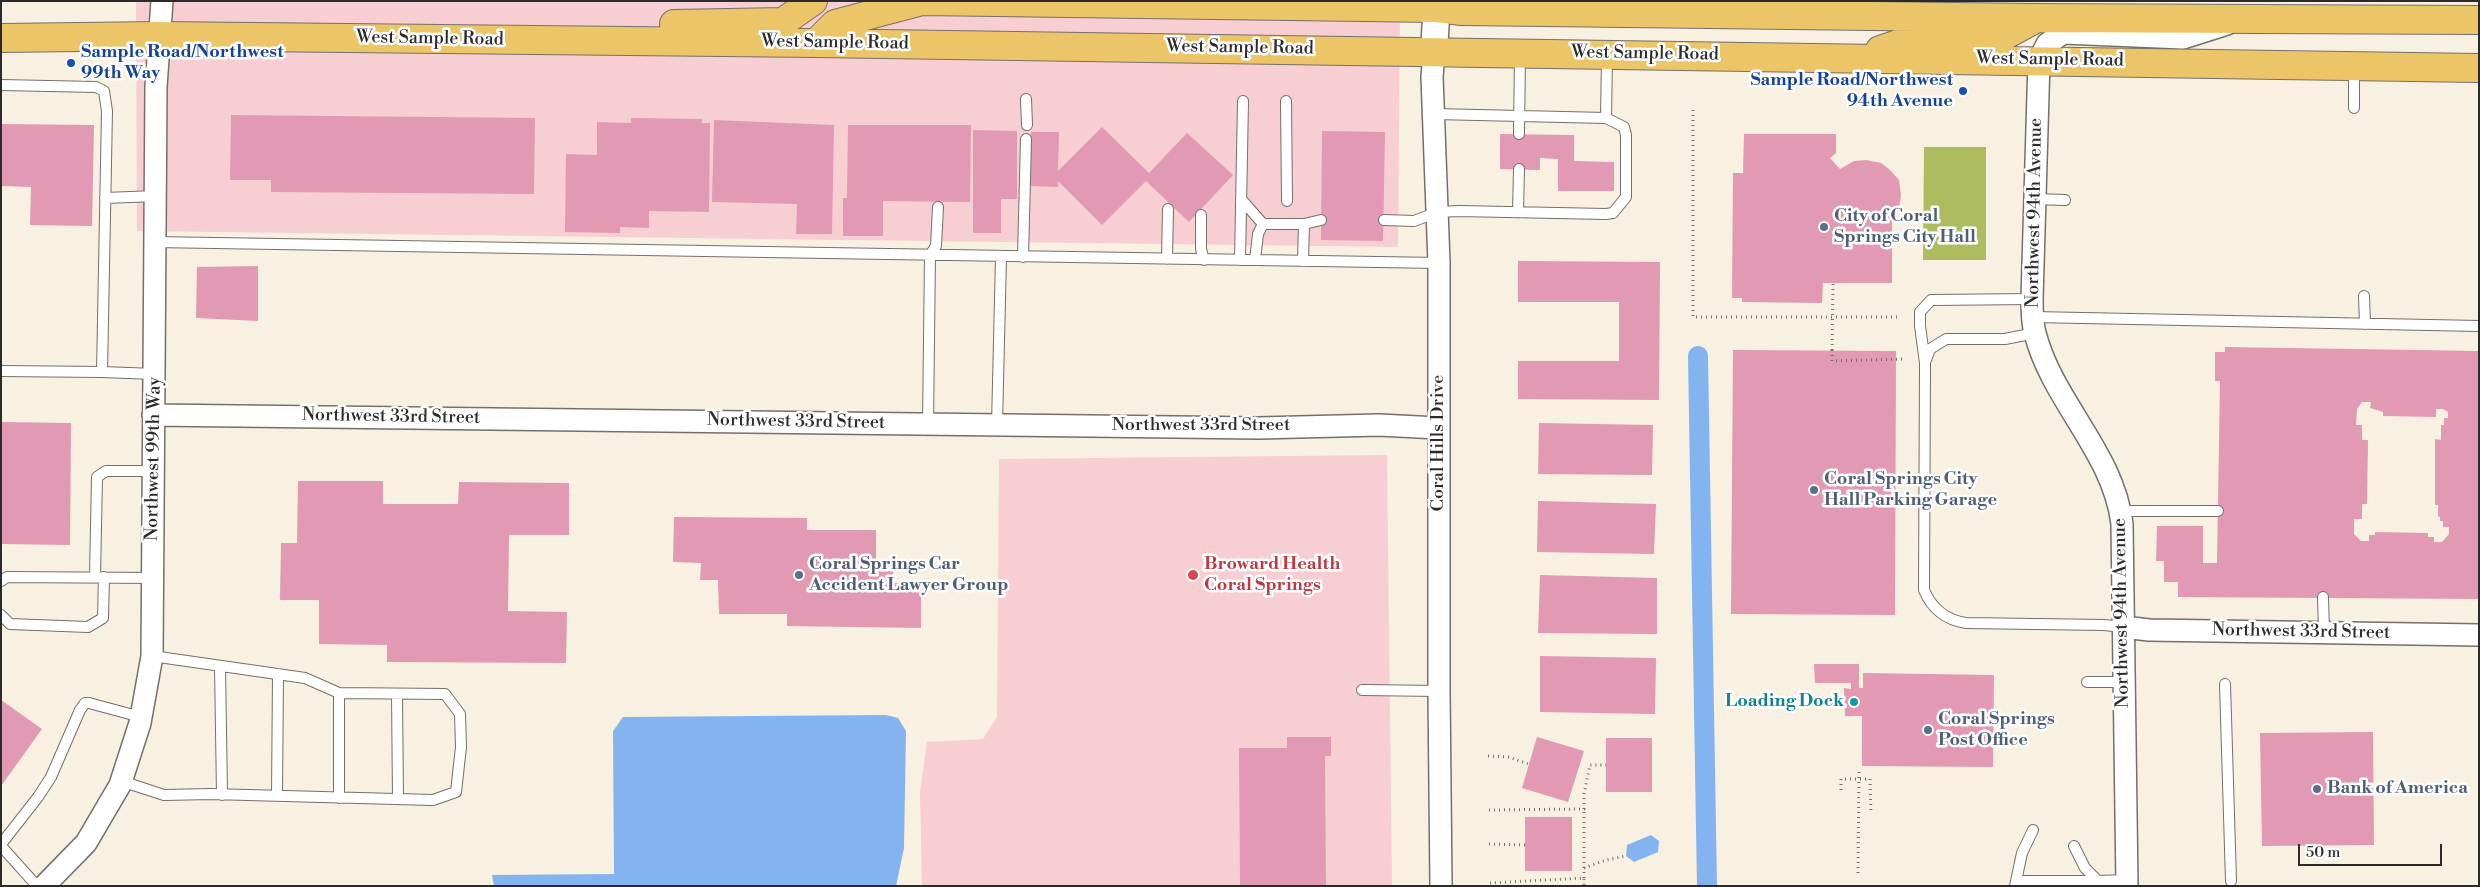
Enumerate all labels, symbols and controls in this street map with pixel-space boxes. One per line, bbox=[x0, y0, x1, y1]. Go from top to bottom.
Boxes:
street label: West Sample Road bbox=[356, 27, 504, 51]
street label: West Sample Road bbox=[761, 31, 909, 55]
street label: West Sample Road bbox=[1166, 36, 1314, 60]
place label: Sample Road/Northwest 99th Way bbox=[81, 42, 284, 84]
street label: West Sample Road bbox=[1571, 42, 1719, 66]
street label: West Sample Road bbox=[1976, 48, 2124, 72]
marker: Sample Road/Northwest 99th Way bbox=[65, 57, 77, 69]
place label: Sample Road/Northwest 94th Avenue bbox=[1750, 70, 1953, 112]
marker: Sample Road/Northwest 94th Avenue bbox=[1957, 85, 1969, 97]
street label: Northwest 94th Avenue bbox=[2023, 118, 2047, 308]
place label: City of Coral Springs City Hall bbox=[1834, 206, 1976, 248]
marker: City of Coral Springs City Hall bbox=[1818, 221, 1830, 233]
street label: Coral Hills Drive bbox=[1428, 375, 1450, 511]
street label: Northwest 99th Way bbox=[142, 377, 166, 541]
street label: Northwest 33rd Street bbox=[302, 405, 480, 429]
street label: Northwest 33rd Street bbox=[707, 410, 885, 434]
street label: Northwest 33rd Street bbox=[1112, 415, 1290, 437]
place label: Coral Springs City Hall Parking Garage bbox=[1824, 469, 1997, 512]
marker: Coral Springs City Hall Parking Garage bbox=[1808, 484, 1820, 496]
street label: Northwest 94th Avenue bbox=[2110, 518, 2134, 708]
place label: Coral Springs Car Accident Lawyer Group bbox=[809, 554, 1008, 596]
place label: Broward Health Coral Springs bbox=[1204, 554, 1341, 596]
marker: Broward Health Coral Springs bbox=[1186, 568, 1200, 582]
marker: Coral Springs Car Accident Lawyer Group bbox=[793, 569, 805, 581]
street label: Northwest 33rd Street bbox=[2212, 620, 2390, 644]
place label: Loading Dock bbox=[1725, 691, 1844, 713]
marker: Loading Dock bbox=[1848, 696, 1860, 708]
place label: Coral Springs Post Office bbox=[1938, 709, 2055, 752]
marker: Coral Springs Post Office bbox=[1922, 724, 1934, 736]
place label: Bank of America bbox=[2327, 778, 2468, 800]
marker: Bank of America bbox=[2311, 783, 2323, 795]
scale bar bbox=[2300, 834, 2444, 866]
text: 50 m bbox=[2306, 843, 2340, 862]

